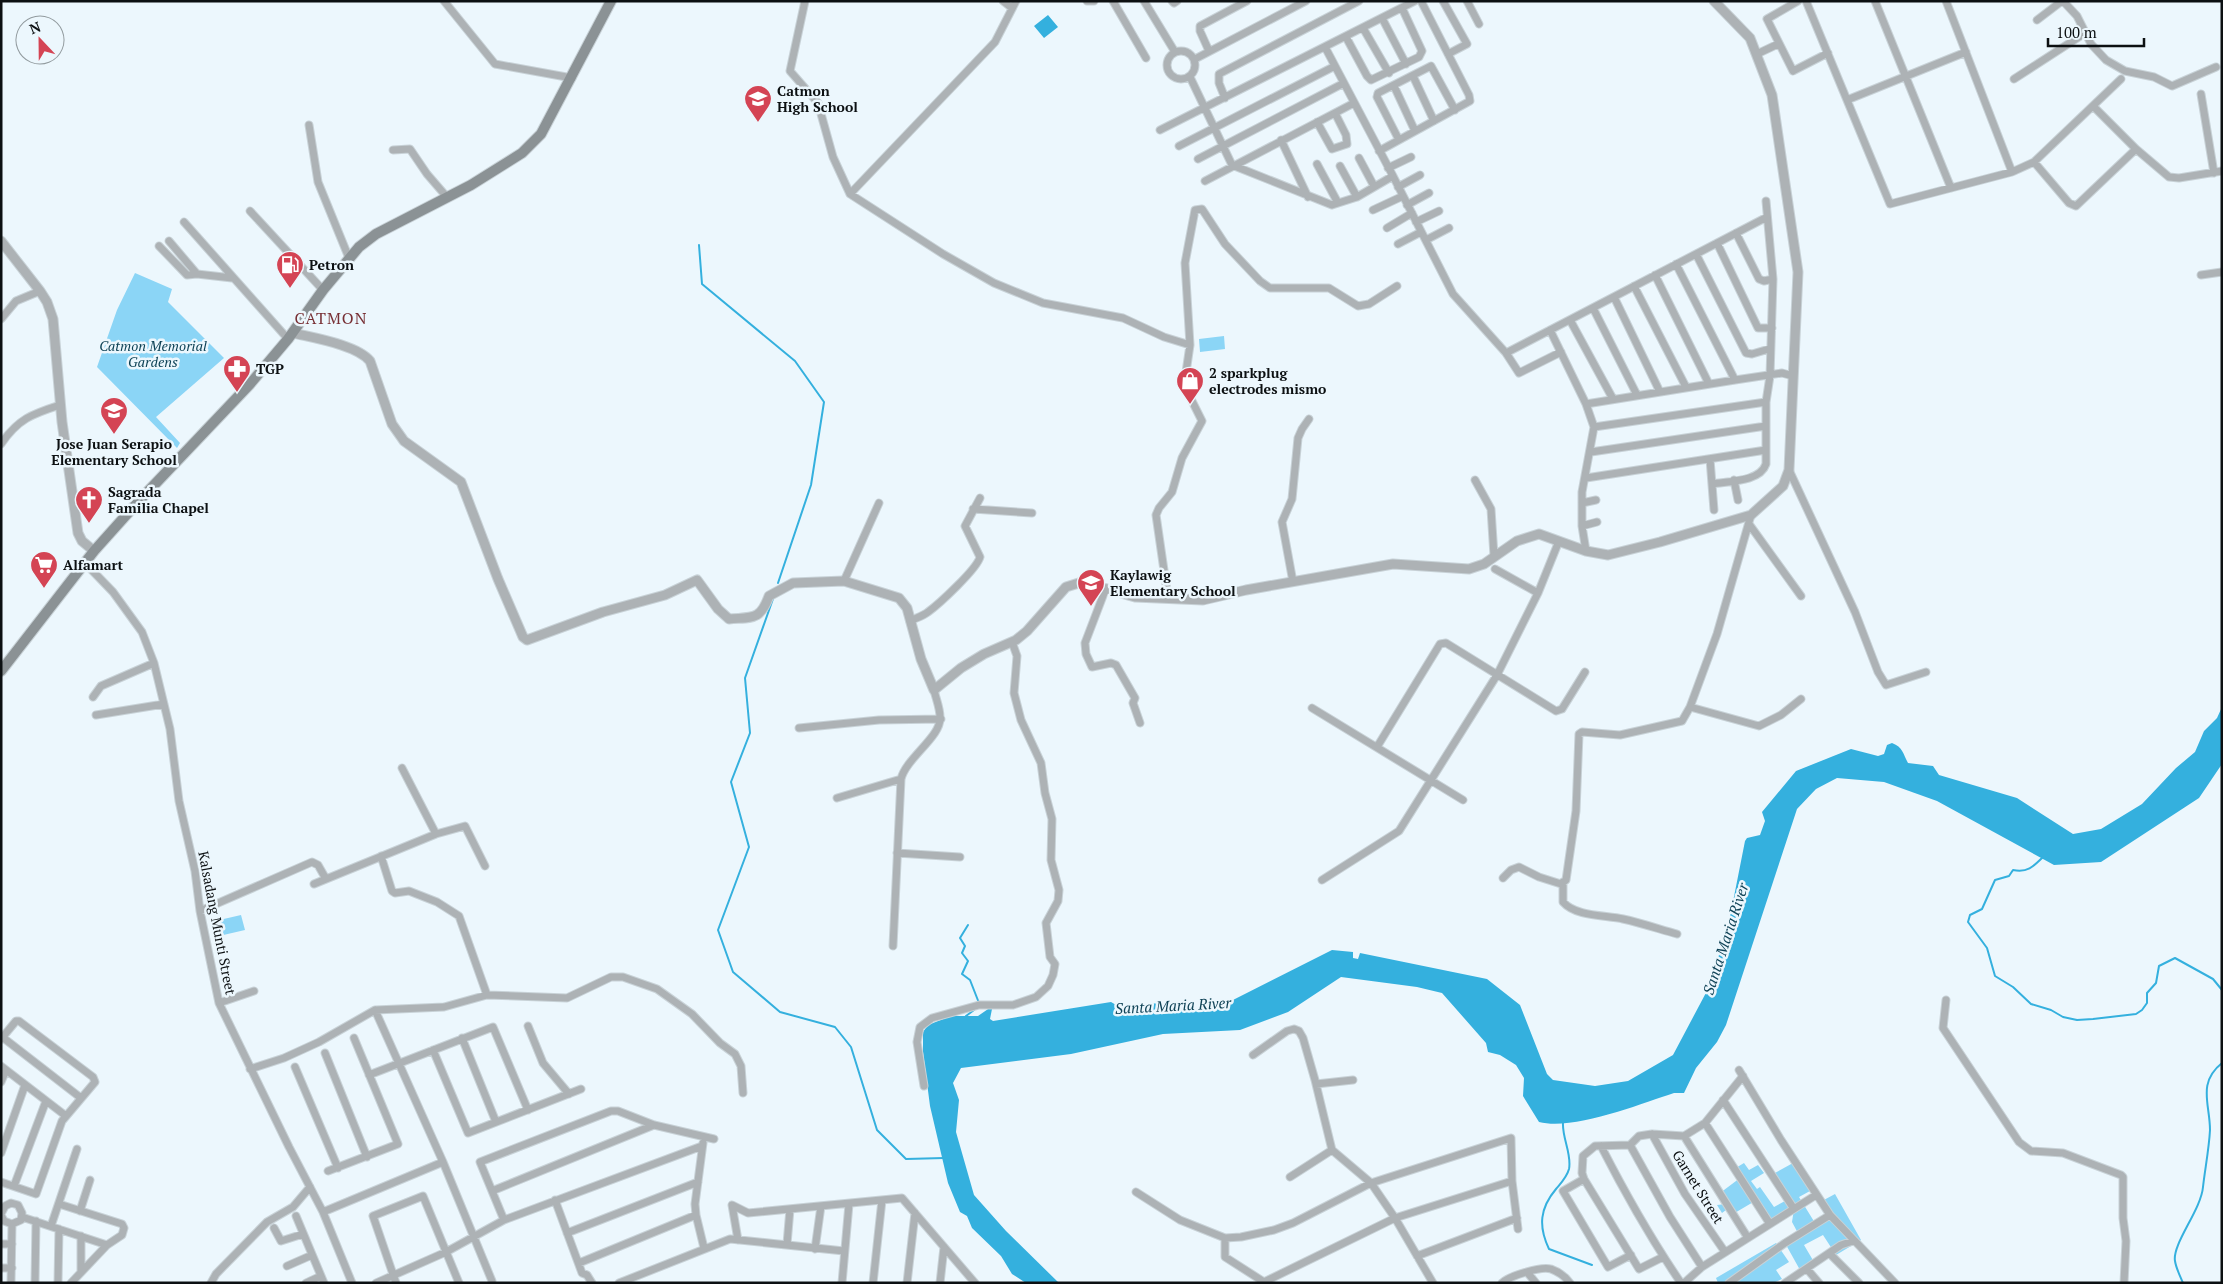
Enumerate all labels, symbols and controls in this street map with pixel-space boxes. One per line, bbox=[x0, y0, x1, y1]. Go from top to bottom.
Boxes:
north arrow bbox=[15, 15, 65, 65]
scale bar bbox=[2048, 15, 2144, 47]
text: N bbox=[26, 17, 44, 38]
text: 100 m bbox=[2056, 22, 2097, 42]
place label: Catmon High School bbox=[777, 81, 858, 116]
school or university icon: Catmon High School bbox=[743, 84, 773, 123]
fuel station icon: Petron bbox=[275, 250, 305, 289]
place label: Petron bbox=[309, 255, 354, 274]
district label: CATMON bbox=[295, 307, 367, 329]
park label: Catmon Memorial Gardens bbox=[99, 336, 207, 371]
pharmacy icon: TGP bbox=[222, 354, 252, 393]
place label: TGP bbox=[256, 359, 284, 378]
place label: 2 sparkplug electrodes mismo bbox=[1209, 363, 1326, 398]
shop icon: 2 sparkplug electrodes mismo bbox=[1175, 366, 1205, 405]
school or university icon: Jose Juan Serapio Elementary School bbox=[99, 396, 129, 435]
place label: Jose Juan Serapio Elementary School bbox=[51, 434, 177, 469]
place label: Sagrada Familia Chapel bbox=[108, 482, 209, 517]
church icon: Sagrada Familia Chapel bbox=[74, 485, 104, 524]
supermarket icon: Alfamart bbox=[29, 550, 59, 589]
place label: Alfamart bbox=[63, 555, 124, 574]
place label: Kaylawig Elementary School bbox=[1110, 565, 1236, 600]
school or university icon: Kaylawig Elementary School bbox=[1076, 568, 1106, 607]
street label: Kalsadang Munti Street bbox=[194, 849, 241, 997]
water label: Santa Maria River bbox=[1698, 879, 1753, 997]
water label: Santa Maria River bbox=[1114, 992, 1233, 1018]
street label: Garnet Street bbox=[1668, 1146, 1729, 1228]

